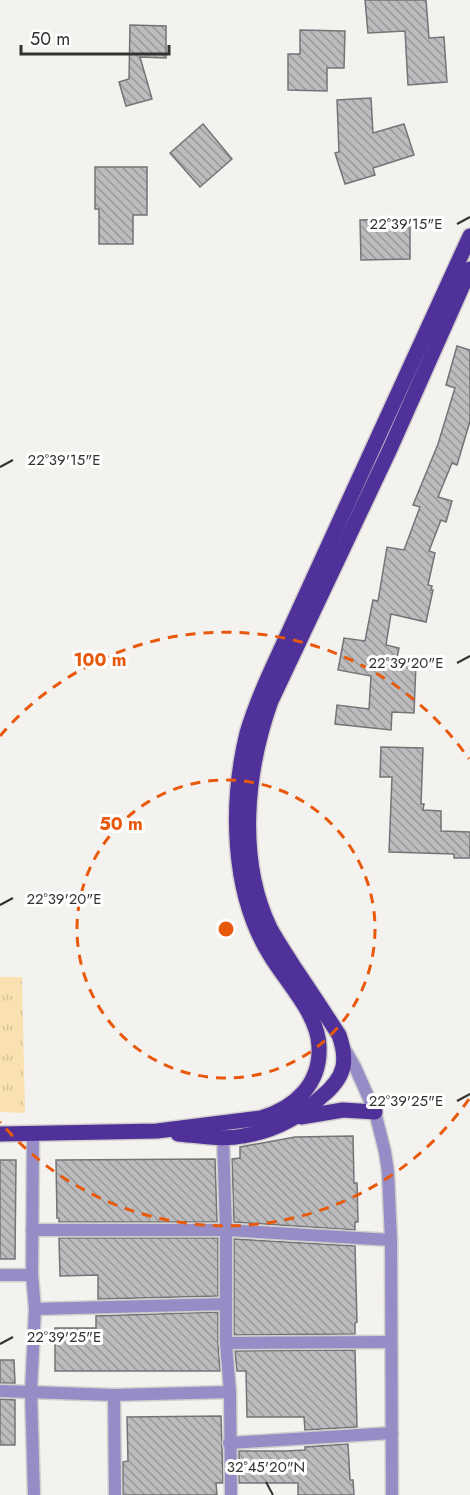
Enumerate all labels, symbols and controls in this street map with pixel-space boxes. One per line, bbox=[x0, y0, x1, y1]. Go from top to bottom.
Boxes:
scale bar bbox=[21, 18, 170, 56]
text: 50 m bbox=[30, 26, 70, 52]
text: 22°39'15"E bbox=[370, 213, 442, 235]
text: 22°39'15"E bbox=[28, 449, 100, 471]
text: 100 m bbox=[73, 647, 127, 673]
text: 22°39'20"E bbox=[368, 652, 444, 674]
text: 50 m bbox=[99, 811, 143, 837]
text: 22°39'20"E bbox=[26, 888, 102, 910]
centre of rings bbox=[216, 919, 236, 939]
text: 22°39'25"E bbox=[369, 1090, 443, 1112]
text: 22°39'25"E bbox=[27, 1326, 101, 1348]
text: 32°45'20"N bbox=[227, 1456, 305, 1478]

